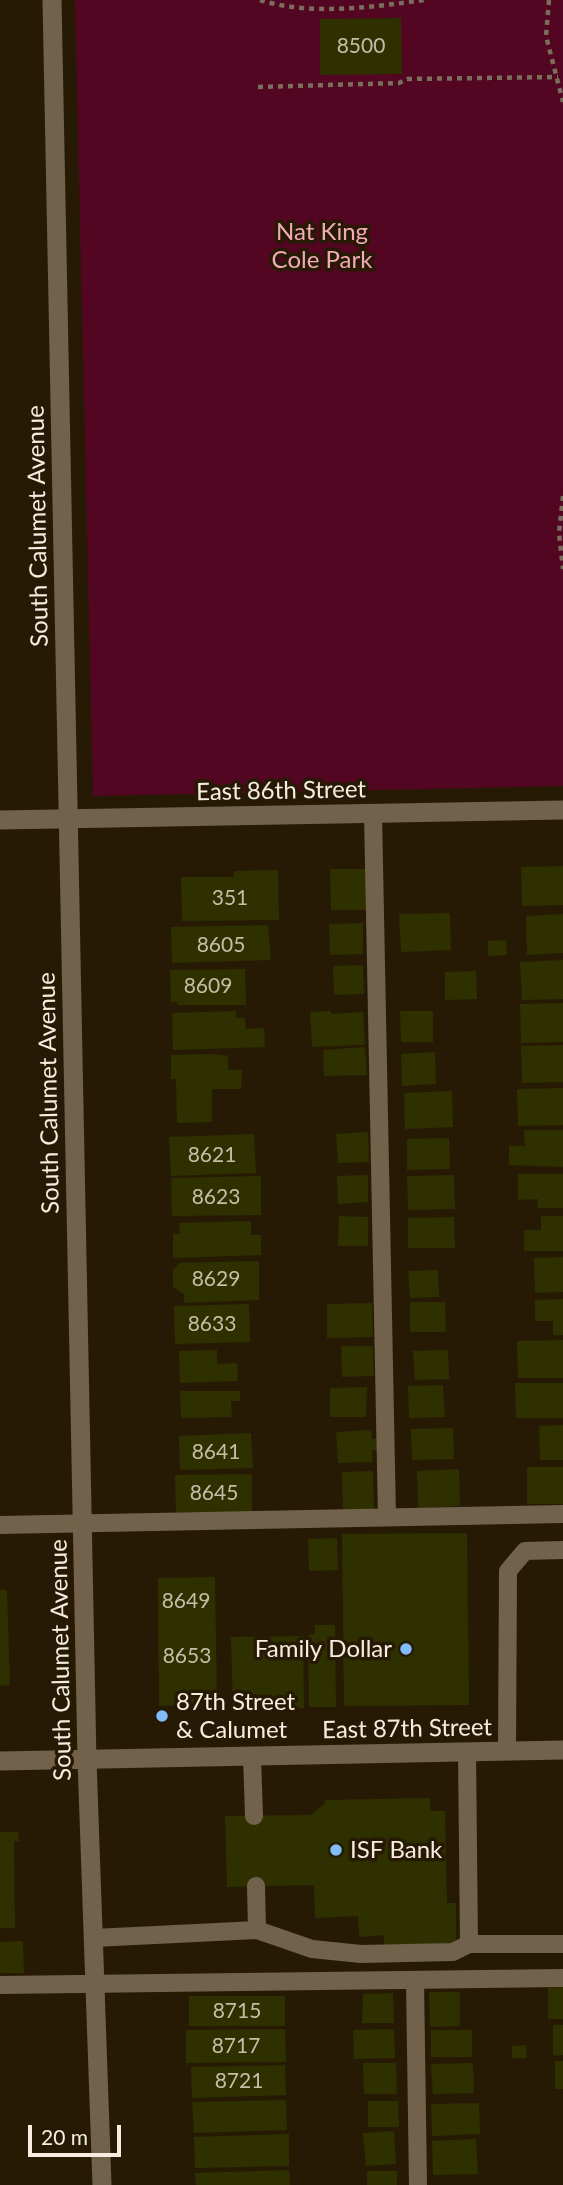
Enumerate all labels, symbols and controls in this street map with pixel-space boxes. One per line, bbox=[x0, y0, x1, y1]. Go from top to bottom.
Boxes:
house number: 8500 bbox=[337, 33, 385, 59]
park label: Nat King Cole Park bbox=[272, 218, 372, 274]
street label: South Calumet Avenue bbox=[21, 405, 55, 647]
street label: East 86th Street bbox=[196, 775, 366, 807]
house number: 351 bbox=[212, 885, 248, 911]
house number: 8605 bbox=[197, 932, 245, 958]
street label: South Calumet Avenue bbox=[32, 972, 66, 1214]
house number: 8609 bbox=[184, 973, 232, 999]
house number: 8621 bbox=[188, 1142, 236, 1168]
house number: 8623 bbox=[192, 1184, 240, 1210]
house number: 8629 bbox=[192, 1266, 240, 1292]
house number: 8633 bbox=[188, 1311, 236, 1337]
house number: 8641 bbox=[192, 1439, 240, 1465]
house number: 8645 bbox=[190, 1480, 238, 1506]
street label: South Calumet Avenue bbox=[44, 1539, 78, 1781]
house number: 8649 bbox=[162, 1588, 210, 1614]
place label: Family Dollar bbox=[255, 1635, 392, 1663]
marker: Family Dollar bbox=[398, 1641, 414, 1657]
house number: 8653 bbox=[163, 1643, 211, 1669]
place label: 87th Street & Calumet bbox=[176, 1688, 295, 1744]
marker: 87th Street & Calumet bbox=[154, 1708, 170, 1724]
street label: East 87th Street bbox=[322, 1713, 492, 1745]
place label: ISF Bank bbox=[350, 1836, 442, 1864]
marker: ISF Bank bbox=[328, 1842, 344, 1858]
house number: 8715 bbox=[213, 1998, 261, 2024]
house number: 8717 bbox=[212, 2033, 260, 2059]
house number: 8721 bbox=[215, 2068, 263, 2094]
scale bar bbox=[32, 2112, 124, 2156]
text: 20 m bbox=[41, 2124, 88, 2149]

